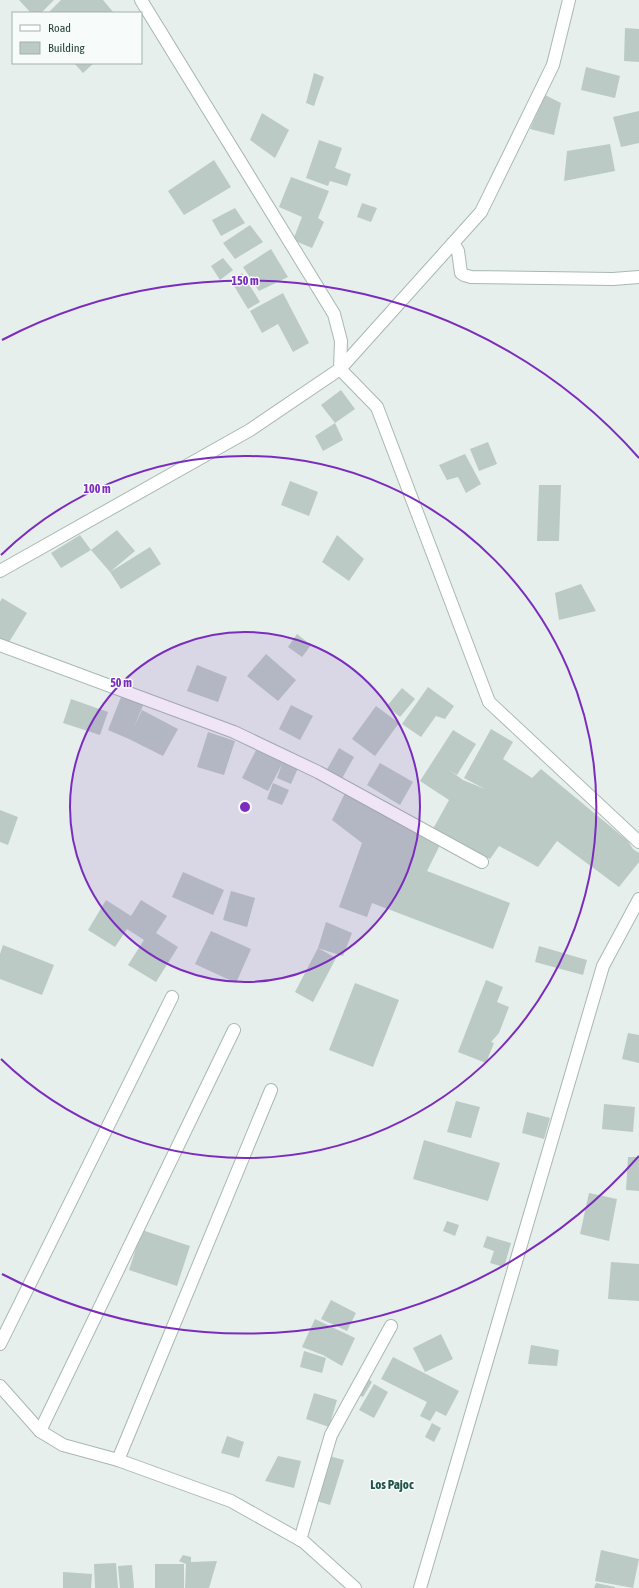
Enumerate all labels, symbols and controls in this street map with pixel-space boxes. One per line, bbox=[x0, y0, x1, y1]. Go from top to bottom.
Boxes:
legend bbox=[12, 12, 142, 64]
text: Road bbox=[48, 21, 71, 35]
text: Building bbox=[48, 41, 86, 55]
text: 150 m bbox=[231, 274, 259, 288]
text: 100 m bbox=[83, 482, 111, 496]
text: 50 m bbox=[110, 676, 132, 690]
centre of rings bbox=[238, 800, 252, 814]
district label: Los Pajoc bbox=[370, 1477, 414, 1492]

